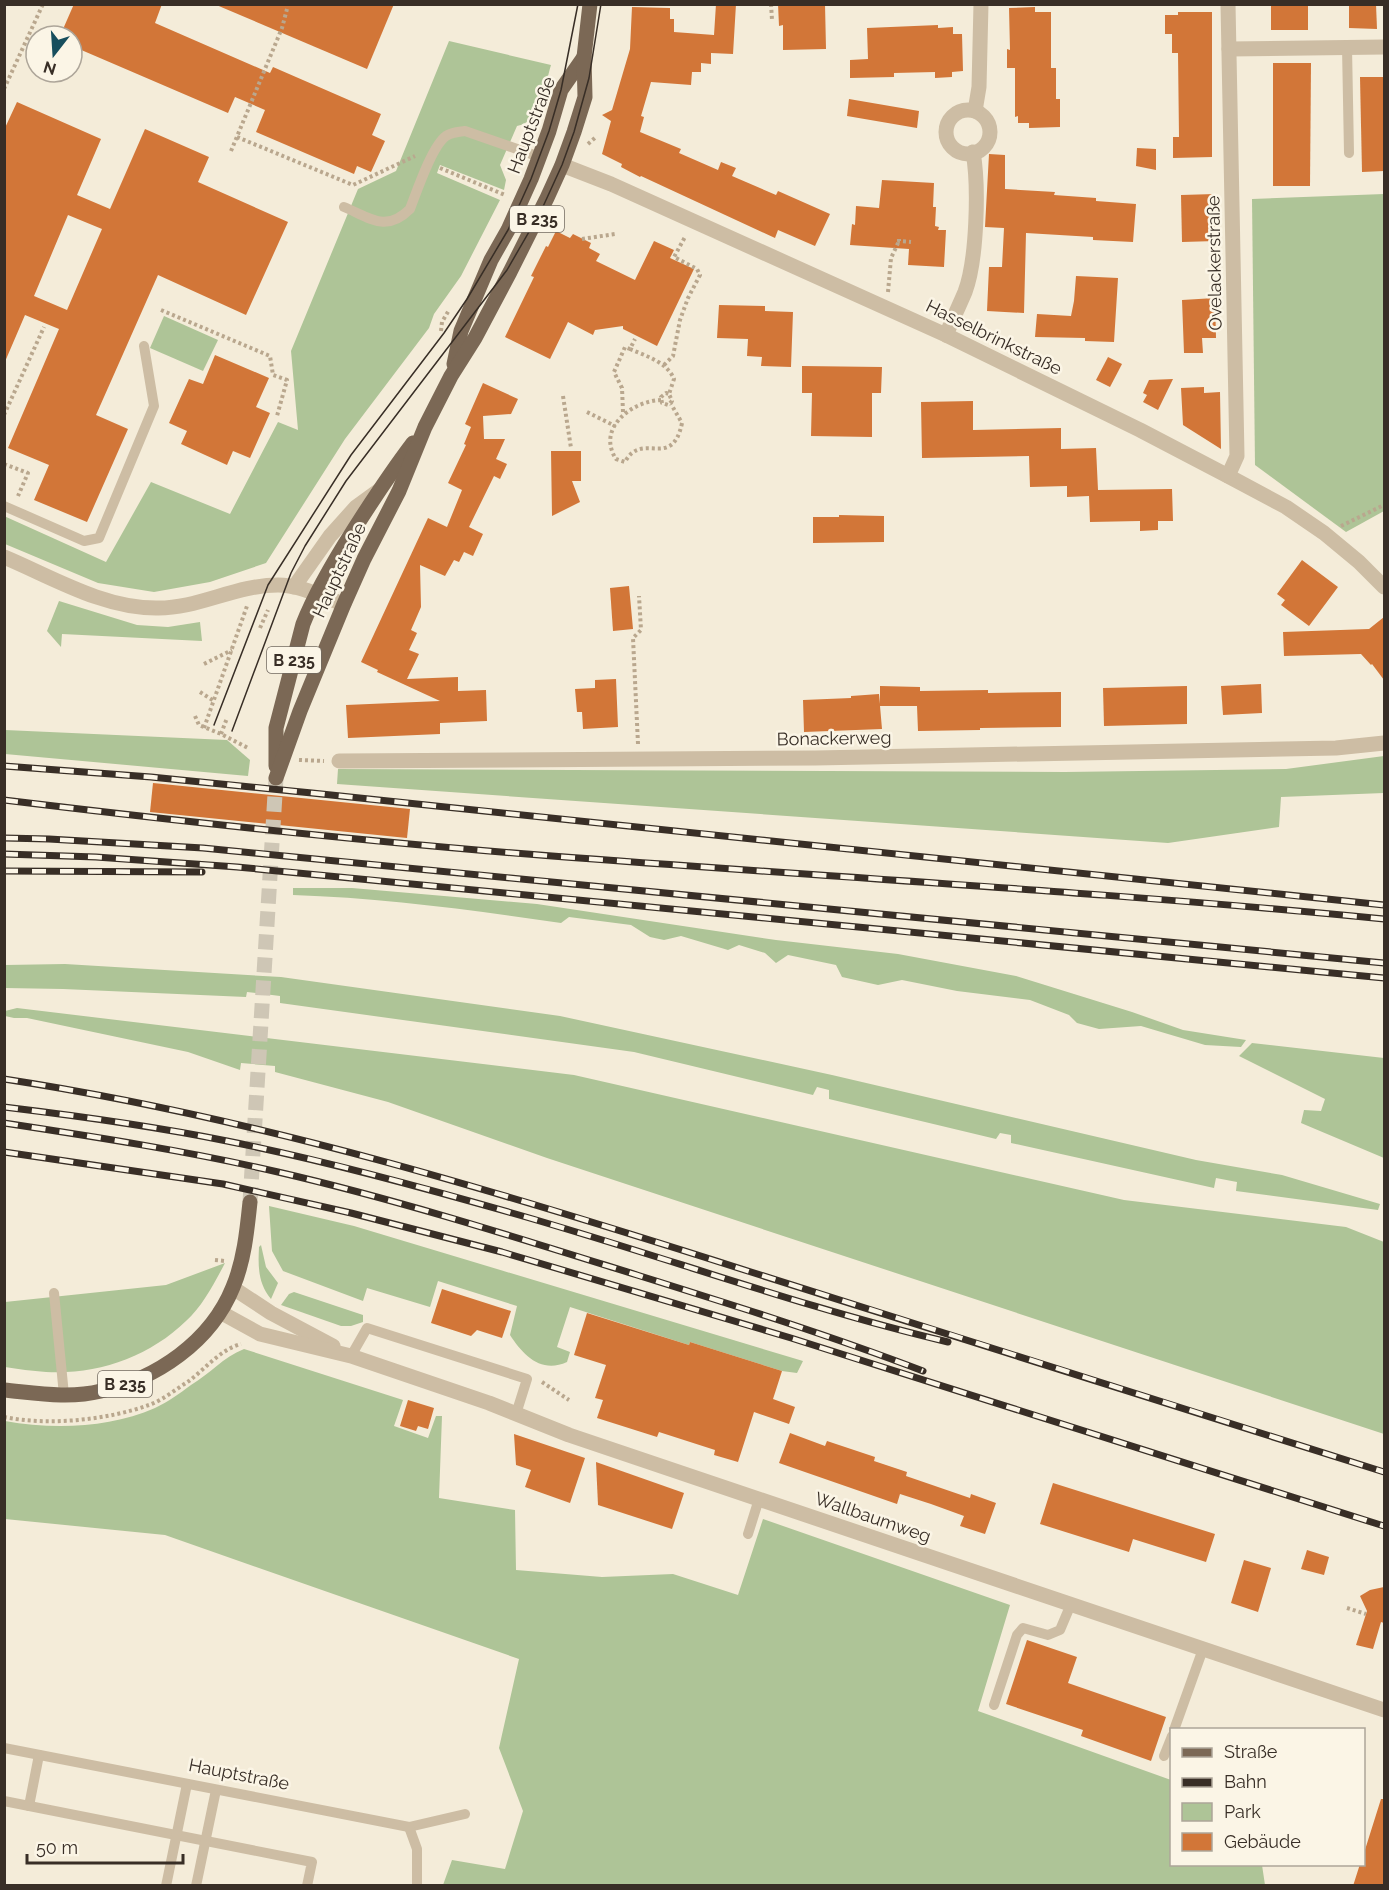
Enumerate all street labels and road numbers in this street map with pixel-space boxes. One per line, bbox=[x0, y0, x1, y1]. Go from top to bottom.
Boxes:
street label: Hauptstraße bbox=[503, 73, 559, 176]
street label: Ovelackerstraße bbox=[1202, 195, 1226, 331]
road number: B 235 bbox=[510, 206, 564, 232]
street label: Hasselbrinkstraße bbox=[923, 295, 1066, 379]
street label: Hauptstraße bbox=[308, 519, 370, 621]
road number: B 235 bbox=[267, 647, 321, 673]
street label: Bonackerweg bbox=[776, 726, 892, 750]
road number: B 235 bbox=[98, 1371, 152, 1397]
street label: Wallbaumweg bbox=[812, 1487, 934, 1547]
street label: Hauptstraße bbox=[187, 1754, 291, 1794]

